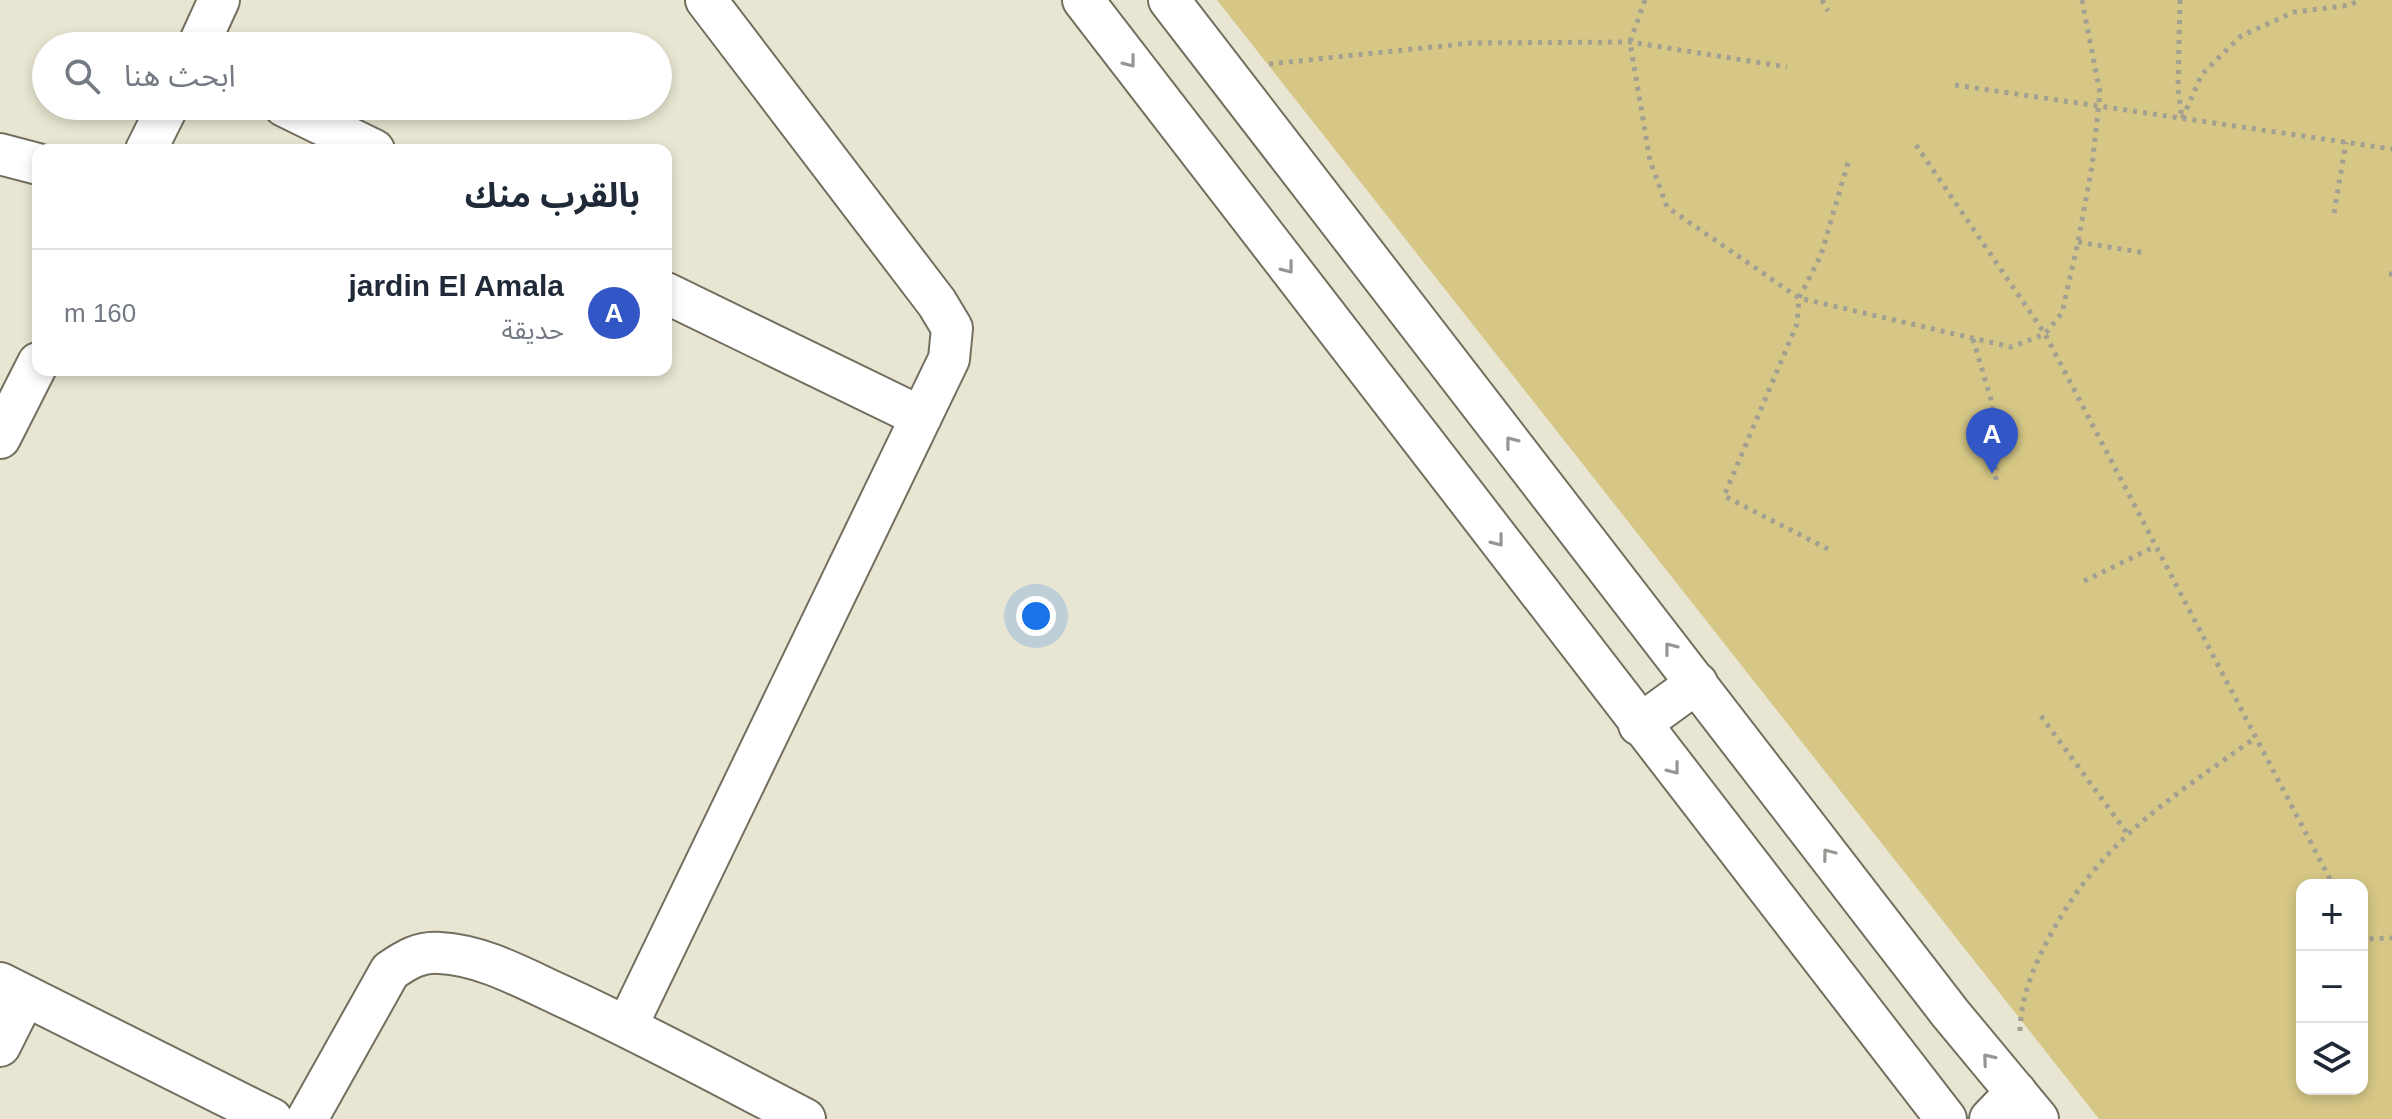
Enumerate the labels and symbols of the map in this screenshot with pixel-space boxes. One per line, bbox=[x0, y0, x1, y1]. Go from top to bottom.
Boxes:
one-way arrow bbox=[1121, 53, 1135, 68]
one-way arrow bbox=[1279, 259, 1293, 274]
pin: A bbox=[1966, 408, 2018, 474]
one-way arrow bbox=[1506, 436, 1520, 451]
one-way arrow bbox=[1488, 532, 1502, 547]
your location bbox=[1016, 596, 1056, 636]
one-way arrow bbox=[1665, 642, 1679, 657]
one-way arrow bbox=[1664, 760, 1678, 775]
one-way arrow bbox=[1823, 848, 1837, 863]
one-way arrow bbox=[1984, 1053, 1998, 1068]

